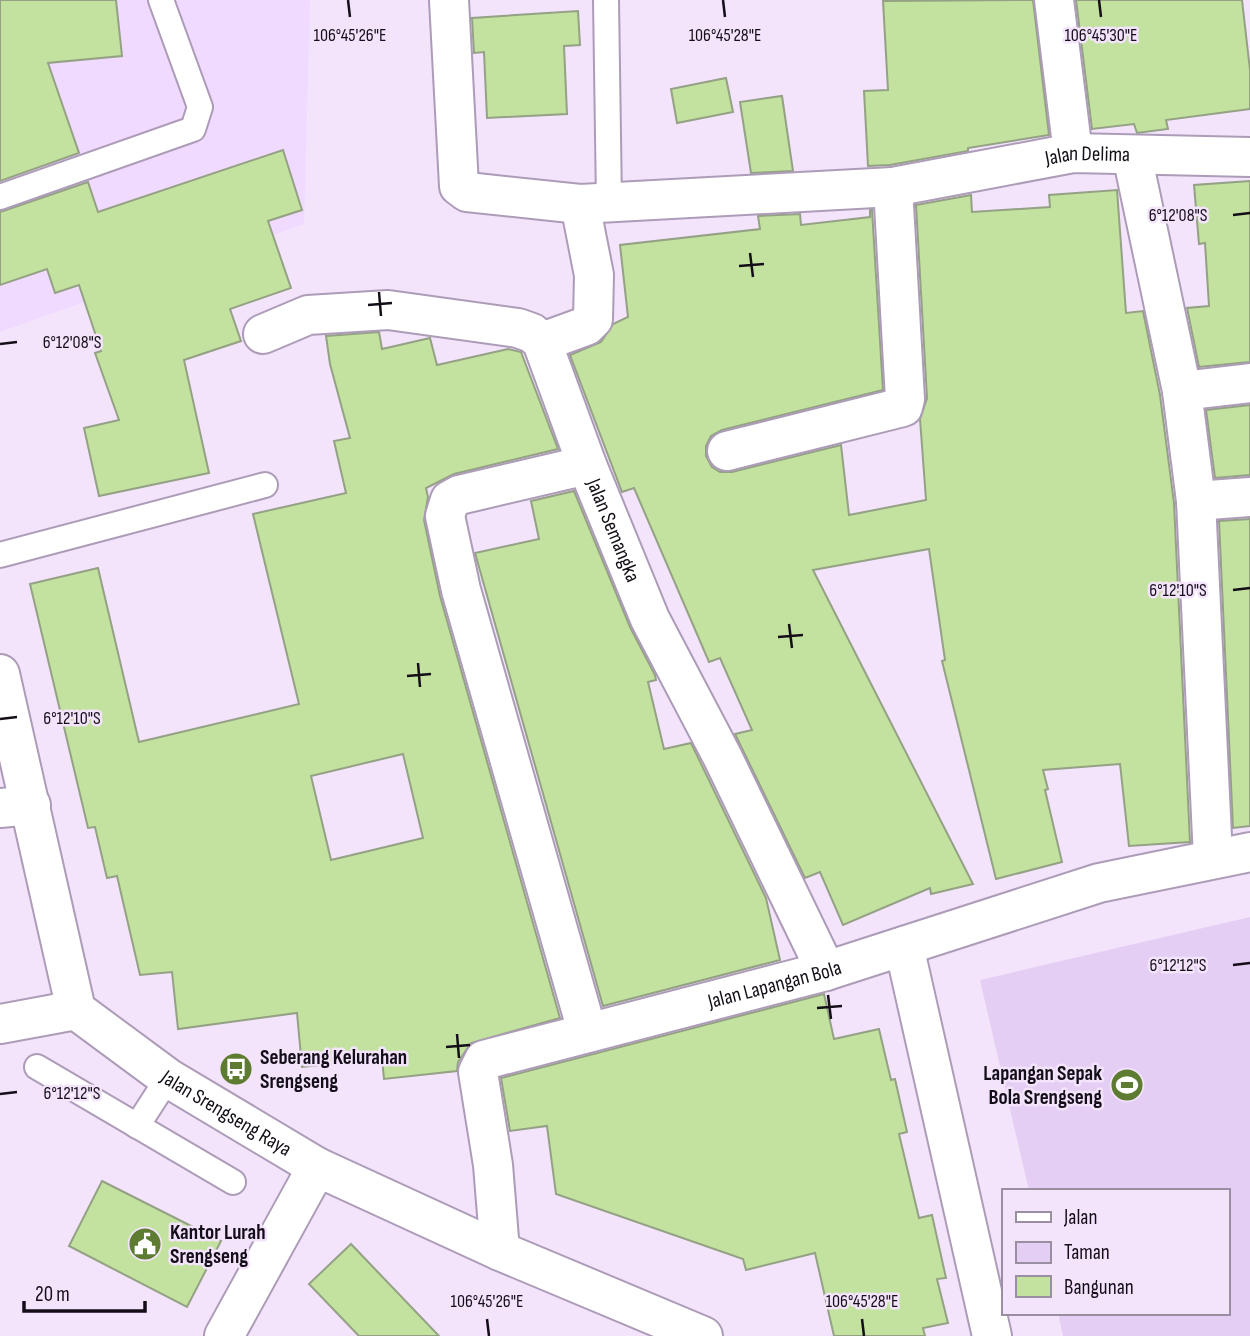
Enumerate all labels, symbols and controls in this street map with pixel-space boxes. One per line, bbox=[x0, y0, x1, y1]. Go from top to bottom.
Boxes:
text: 106°45'26"E bbox=[314, 25, 386, 46]
text: 106°45'28"E bbox=[689, 25, 761, 46]
text: 106°45'30"E bbox=[1064, 25, 1138, 46]
street label: Jalan Delima bbox=[1042, 141, 1130, 171]
text: 6°12'08"S bbox=[1149, 205, 1208, 226]
text: 6°12'08"S bbox=[43, 332, 102, 353]
street label: Jalan Semangka bbox=[581, 474, 645, 586]
text: 6°12'10"S bbox=[1149, 580, 1207, 601]
text: 6°12'10"S bbox=[43, 708, 101, 729]
street label: Jalan Lapangan Bola bbox=[704, 955, 844, 1015]
text: 6°12'12"S bbox=[1150, 955, 1207, 976]
place label: Seberang Kelurahan Srengseng bbox=[260, 1045, 407, 1094]
bus stop icon: Seberang Kelurahan Srengseng bbox=[217, 1050, 255, 1088]
place label: Lapangan Sepak Bola Srengseng bbox=[983, 1061, 1102, 1110]
street label: Jalan Srengseng Raya bbox=[155, 1064, 296, 1162]
sports icon: Lapangan Sepak Bola Srengseng bbox=[1108, 1066, 1146, 1104]
text: 6°12'12"S bbox=[44, 1083, 101, 1104]
legend bbox=[1002, 1189, 1229, 1315]
text: Jalan bbox=[1063, 1205, 1097, 1230]
place label: Kantor Lurah Srengseng bbox=[170, 1220, 265, 1269]
public building icon: Kantor Lurah Srengseng bbox=[126, 1225, 164, 1263]
text: Taman bbox=[1064, 1240, 1110, 1265]
scale bar bbox=[24, 1270, 145, 1314]
text: Bangunan bbox=[1064, 1275, 1134, 1300]
text: 20 m bbox=[35, 1282, 70, 1307]
text: 106°45'26"E bbox=[451, 1291, 523, 1312]
text: 106°45'28"E bbox=[826, 1291, 898, 1312]

